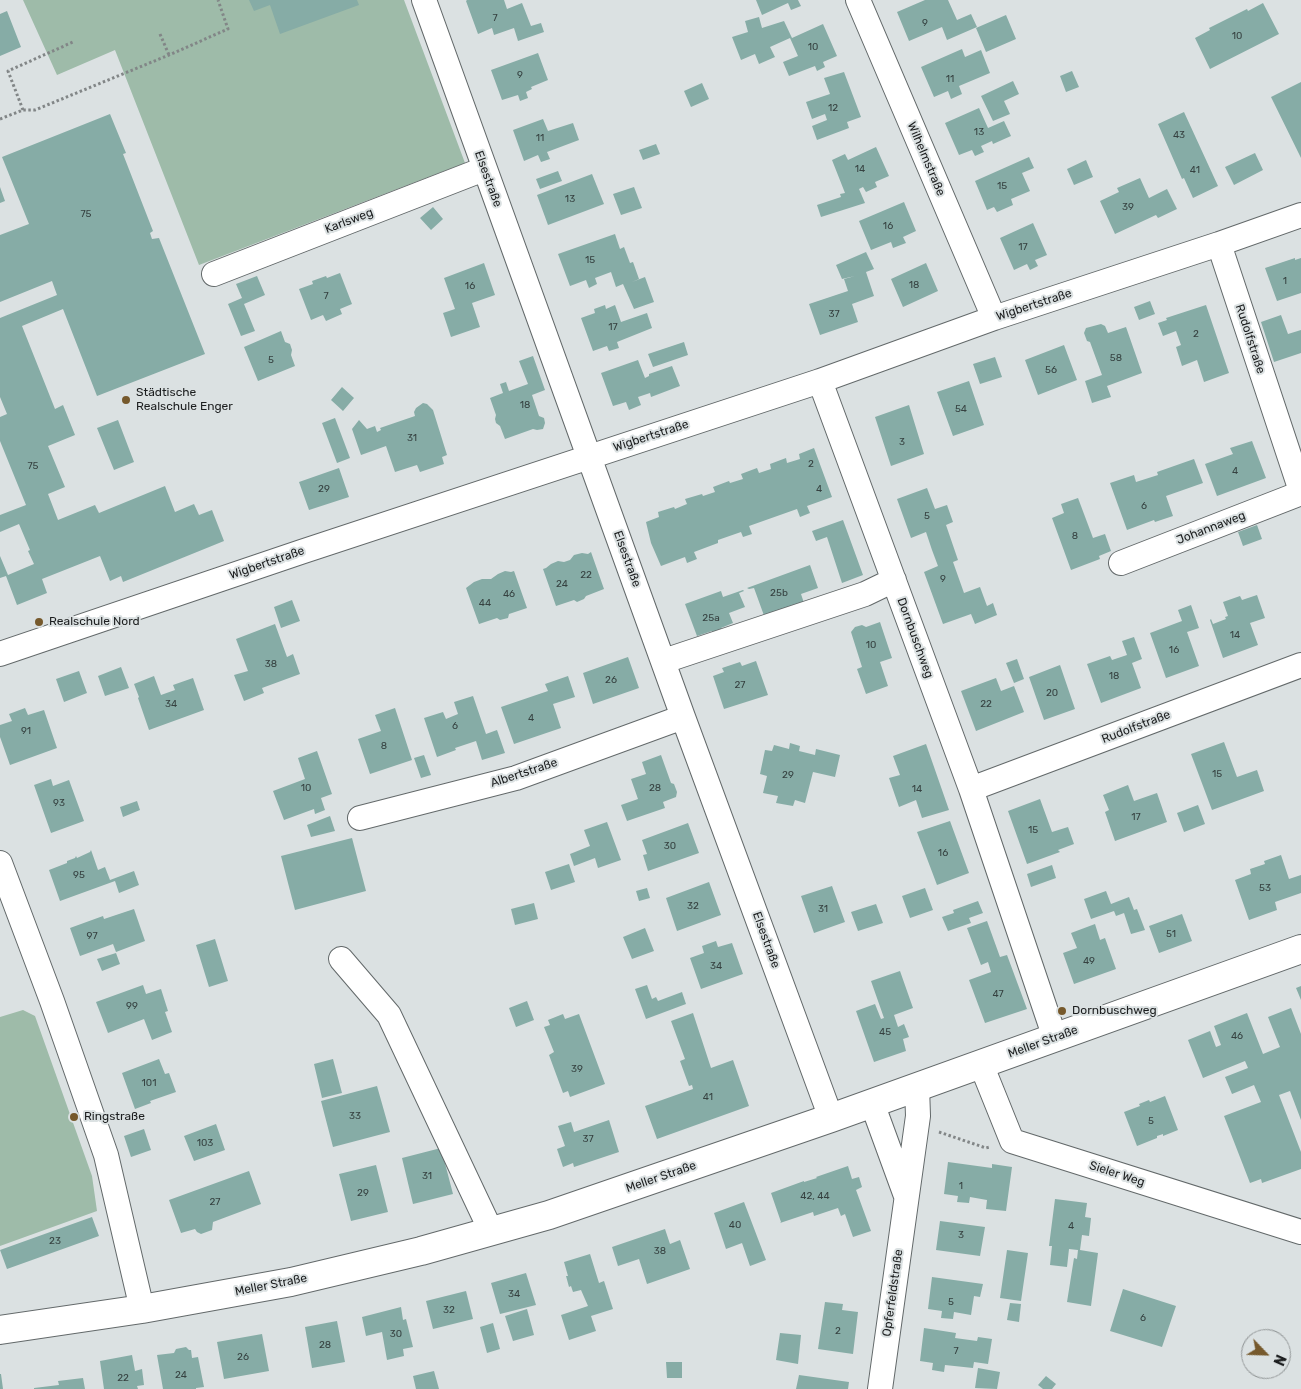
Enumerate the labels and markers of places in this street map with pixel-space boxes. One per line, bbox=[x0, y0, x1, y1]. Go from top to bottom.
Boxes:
place label: Städtische Realschule Enger bbox=[136, 386, 233, 414]
marker: Städtische Realschule Enger bbox=[120, 394, 132, 406]
place label: Realschule Nord bbox=[49, 615, 140, 629]
marker: Realschule Nord bbox=[33, 616, 45, 628]
place label: Dornbuschweg bbox=[1072, 1004, 1157, 1018]
marker: Dornbuschweg bbox=[1056, 1005, 1068, 1017]
place label: Ringstraße bbox=[84, 1110, 145, 1124]
marker: Ringstraße bbox=[68, 1111, 80, 1123]

